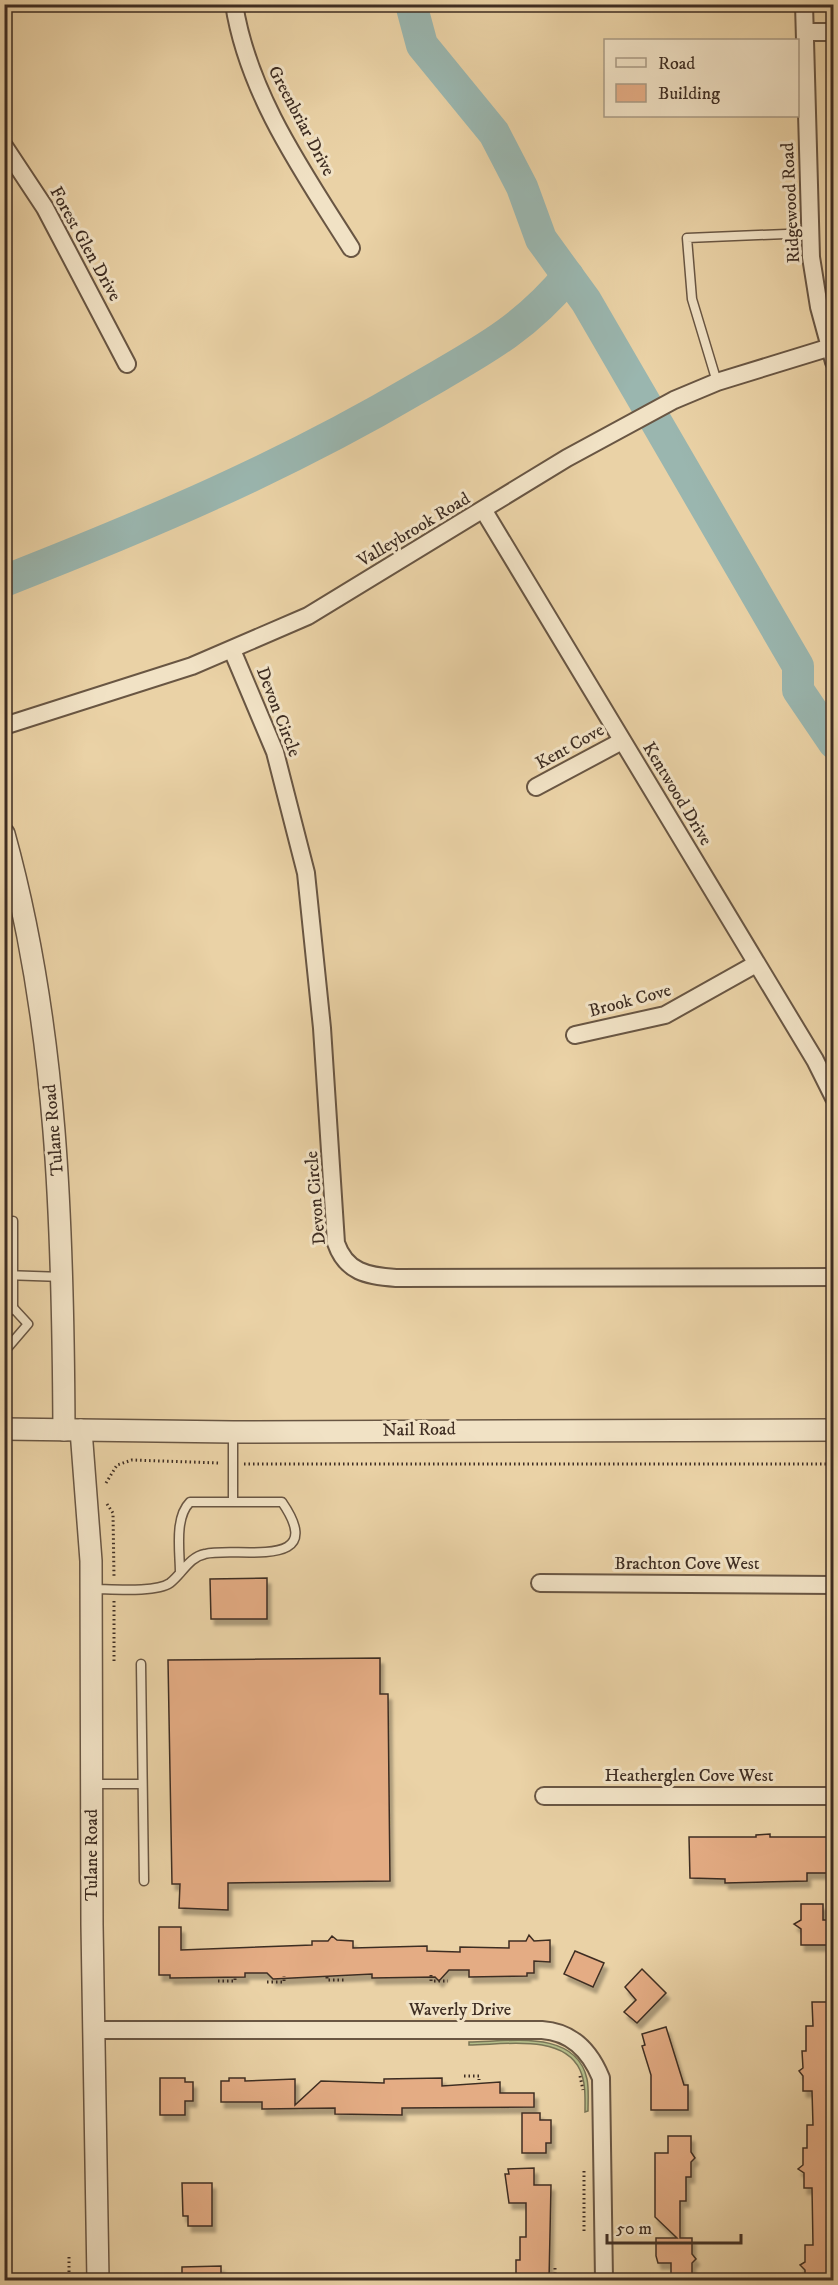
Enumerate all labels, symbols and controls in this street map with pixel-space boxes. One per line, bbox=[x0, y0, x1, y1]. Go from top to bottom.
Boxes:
legend bbox=[604, 39, 799, 117]
text: Road bbox=[658, 53, 695, 75]
street label: Greenbriar Drive bbox=[263, 62, 339, 180]
text: Building bbox=[658, 83, 720, 105]
street label: Ridgewood Road bbox=[777, 142, 805, 264]
street label: Forest Glen Drive bbox=[44, 183, 126, 305]
street label: Valleybrook Road bbox=[353, 488, 474, 573]
street label: Devon Circle bbox=[251, 664, 305, 760]
street label: Kent Cove bbox=[532, 719, 608, 775]
street label: Kentwood Drive bbox=[637, 738, 717, 850]
street label: Brook Cove bbox=[586, 979, 674, 1023]
street label: Tulane Road bbox=[39, 1083, 69, 1177]
street label: Devon Circle bbox=[301, 1150, 331, 1246]
street label: Nail Road bbox=[382, 1418, 456, 1442]
street label: Brachton Cove West bbox=[614, 1553, 760, 1575]
street label: Heatherglen Cove West bbox=[605, 1765, 774, 1787]
street label: Tulane Road bbox=[81, 1809, 103, 1901]
street label: Waverly Drive bbox=[408, 1999, 511, 2021]
scale bar bbox=[607, 2207, 740, 2245]
text: 50 m bbox=[616, 2218, 652, 2240]

